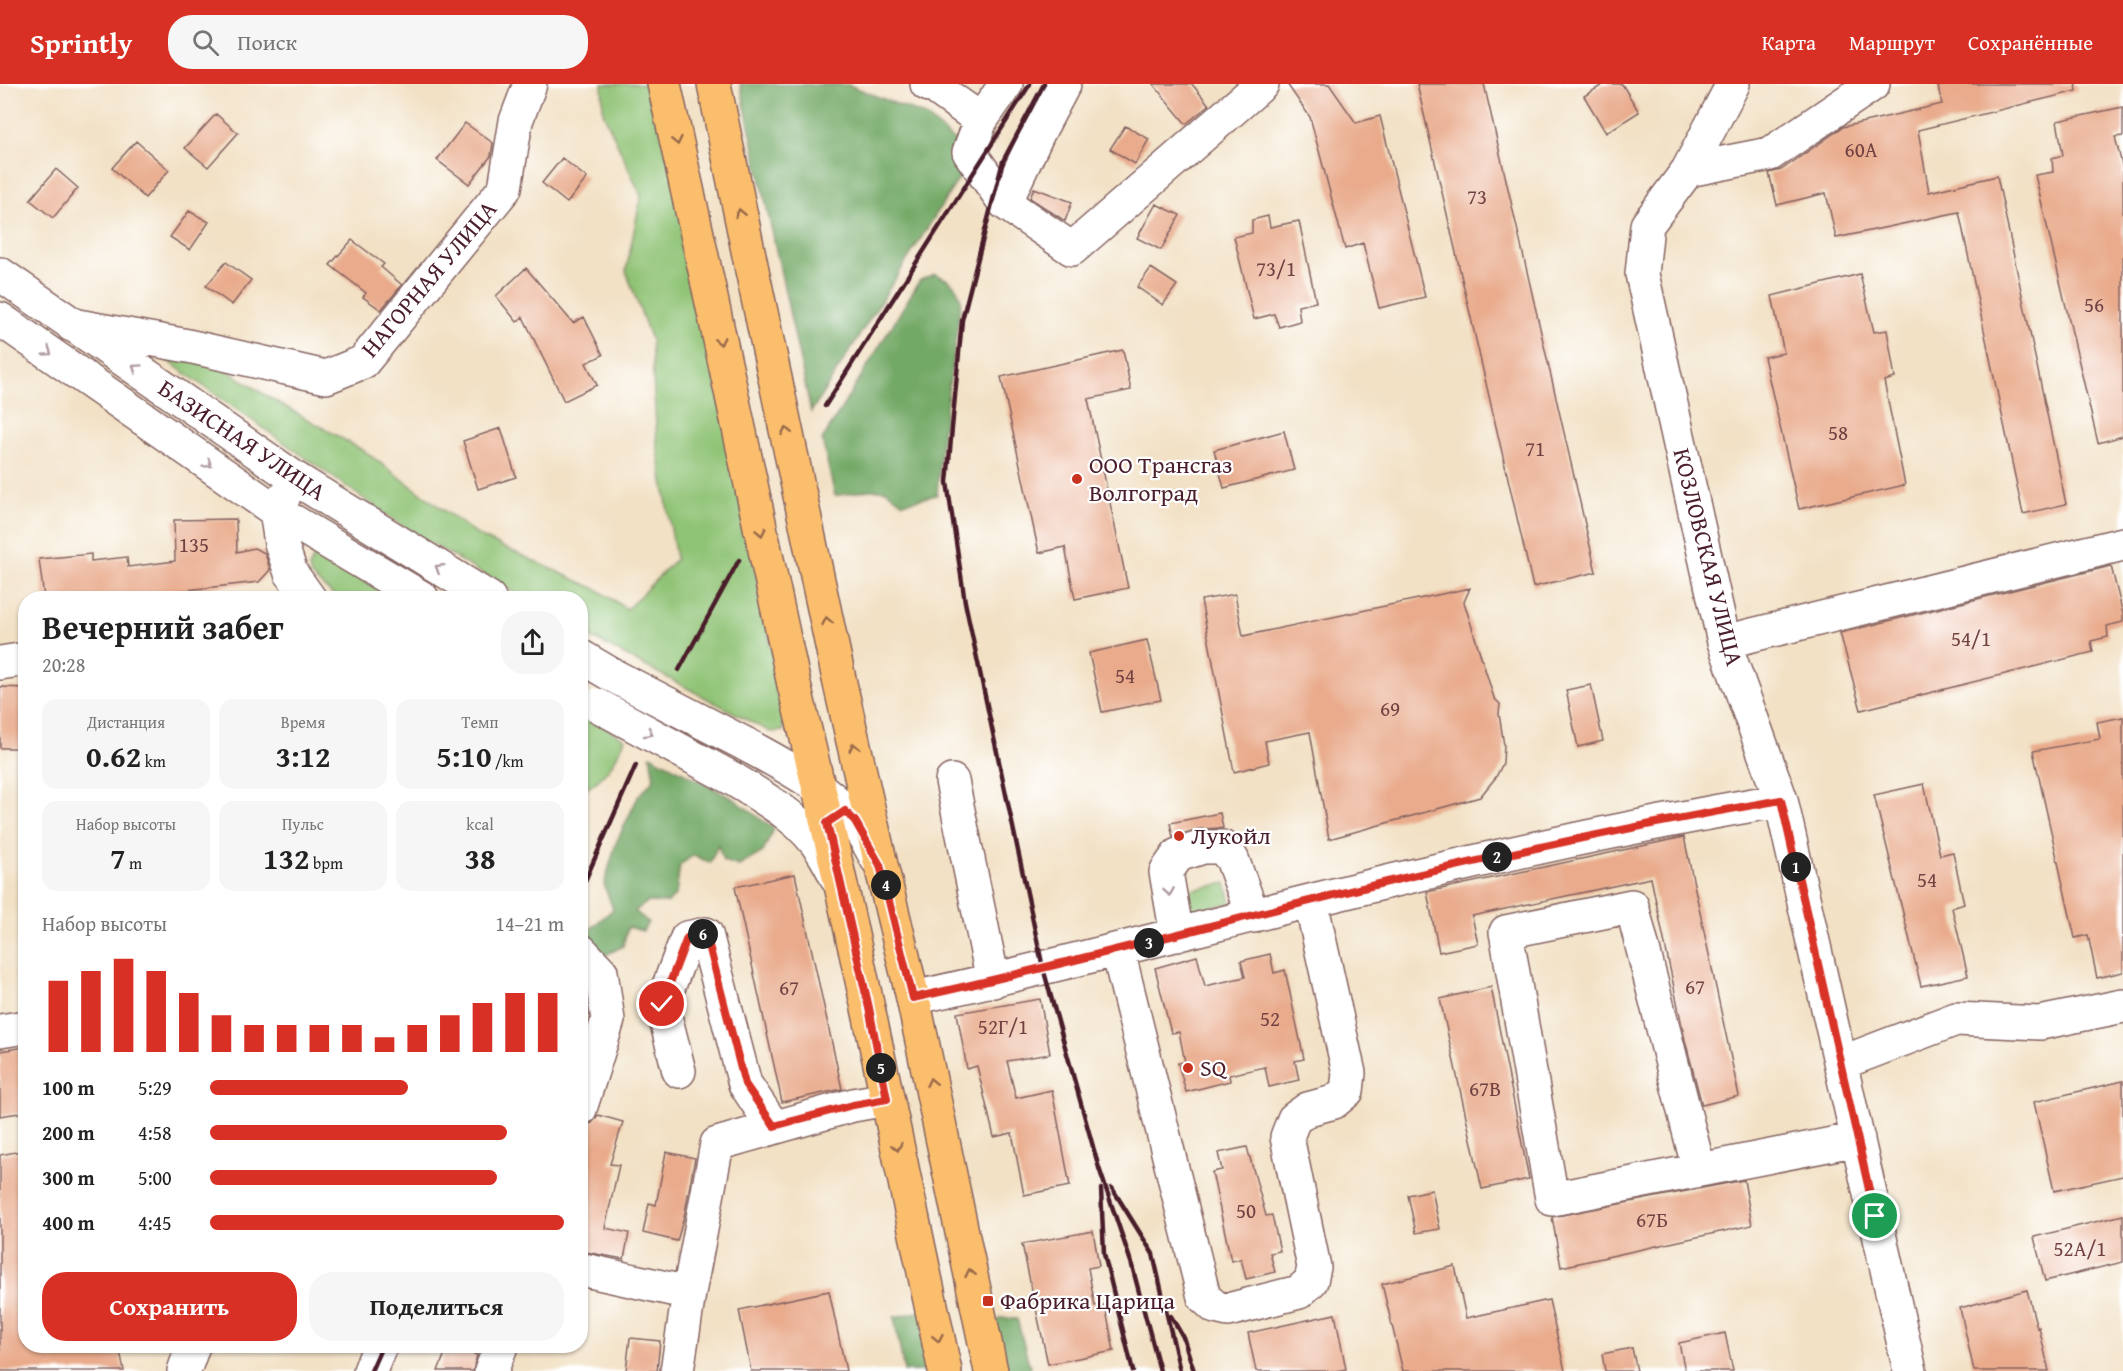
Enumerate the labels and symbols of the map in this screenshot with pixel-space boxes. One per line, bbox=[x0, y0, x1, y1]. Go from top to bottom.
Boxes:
house number: 60А bbox=[1845, 134, 1878, 165]
one-way arrow bbox=[669, 136, 682, 146]
house number: 73 bbox=[1467, 181, 1487, 212]
street label: НАГОРНАЯ УЛИЦА bbox=[352, 192, 505, 365]
one-way arrow bbox=[735, 208, 748, 218]
house number: 73/1 bbox=[1256, 253, 1296, 284]
house number: 56 bbox=[2084, 289, 2104, 320]
one-way arrow bbox=[713, 336, 726, 346]
one-way arrow bbox=[41, 345, 52, 356]
one-way arrow bbox=[131, 364, 142, 375]
street label: БАЗИСНАЯ УЛИЦА bbox=[151, 370, 334, 509]
house number: 58 bbox=[1828, 417, 1848, 448]
one-way arrow bbox=[781, 426, 794, 436]
house number: 71 bbox=[1525, 433, 1545, 464]
street label: КОЗЛОВСКАЯ УЛИЦА bbox=[1665, 444, 1753, 670]
place label: ООО Трансгаз Волгоград bbox=[1089, 447, 1232, 510]
one-way arrow bbox=[201, 457, 212, 468]
marker: ООО Трансгаз Волгоград bbox=[1070, 472, 1084, 486]
one-way arrow bbox=[754, 527, 767, 537]
house number: 135 bbox=[179, 529, 209, 560]
one-way arrow bbox=[435, 563, 445, 575]
one-way arrow bbox=[821, 617, 834, 627]
house number: 54/1 bbox=[1951, 623, 1991, 654]
house number: 54 bbox=[1115, 660, 1135, 691]
house number: 69 bbox=[1380, 693, 1400, 724]
one-way arrow bbox=[643, 726, 653, 737]
one-way arrow bbox=[849, 742, 862, 752]
place label: Лукойл bbox=[1191, 818, 1271, 853]
marker: Лукойл bbox=[1172, 829, 1186, 843]
pin: 2 bbox=[1482, 842, 1512, 872]
pin: 1 bbox=[1781, 852, 1811, 882]
house number: 54 bbox=[1917, 864, 1937, 895]
pin: 4 bbox=[871, 870, 901, 900]
one-way arrow bbox=[1162, 887, 1175, 897]
pin: 6 bbox=[688, 919, 718, 949]
pin: 3 bbox=[1134, 928, 1164, 958]
house number: 67 bbox=[1685, 971, 1705, 1002]
house number: 67 bbox=[779, 972, 799, 1003]
pin bbox=[636, 978, 687, 1029]
house number: 52 bbox=[1260, 1003, 1280, 1034]
house number: 52Г/1 bbox=[978, 1011, 1028, 1042]
place label: SQ bbox=[1200, 1050, 1228, 1085]
pin: 5 bbox=[866, 1053, 896, 1083]
marker: SQ bbox=[1181, 1061, 1195, 1075]
house number: 67В bbox=[1469, 1073, 1501, 1104]
one-way arrow bbox=[925, 1077, 938, 1087]
one-way arrow bbox=[890, 1142, 903, 1152]
pin bbox=[1849, 1190, 1900, 1241]
house number: 50 bbox=[1236, 1195, 1256, 1226]
house number: 67Б bbox=[1636, 1204, 1668, 1235]
house number: 52А/1 bbox=[2054, 1233, 2106, 1264]
one-way arrow bbox=[964, 1268, 977, 1278]
place label: Фабрика Царица bbox=[1000, 1283, 1176, 1318]
marker: Фабрика Царица bbox=[981, 1294, 995, 1308]
one-way arrow bbox=[931, 1333, 944, 1343]

